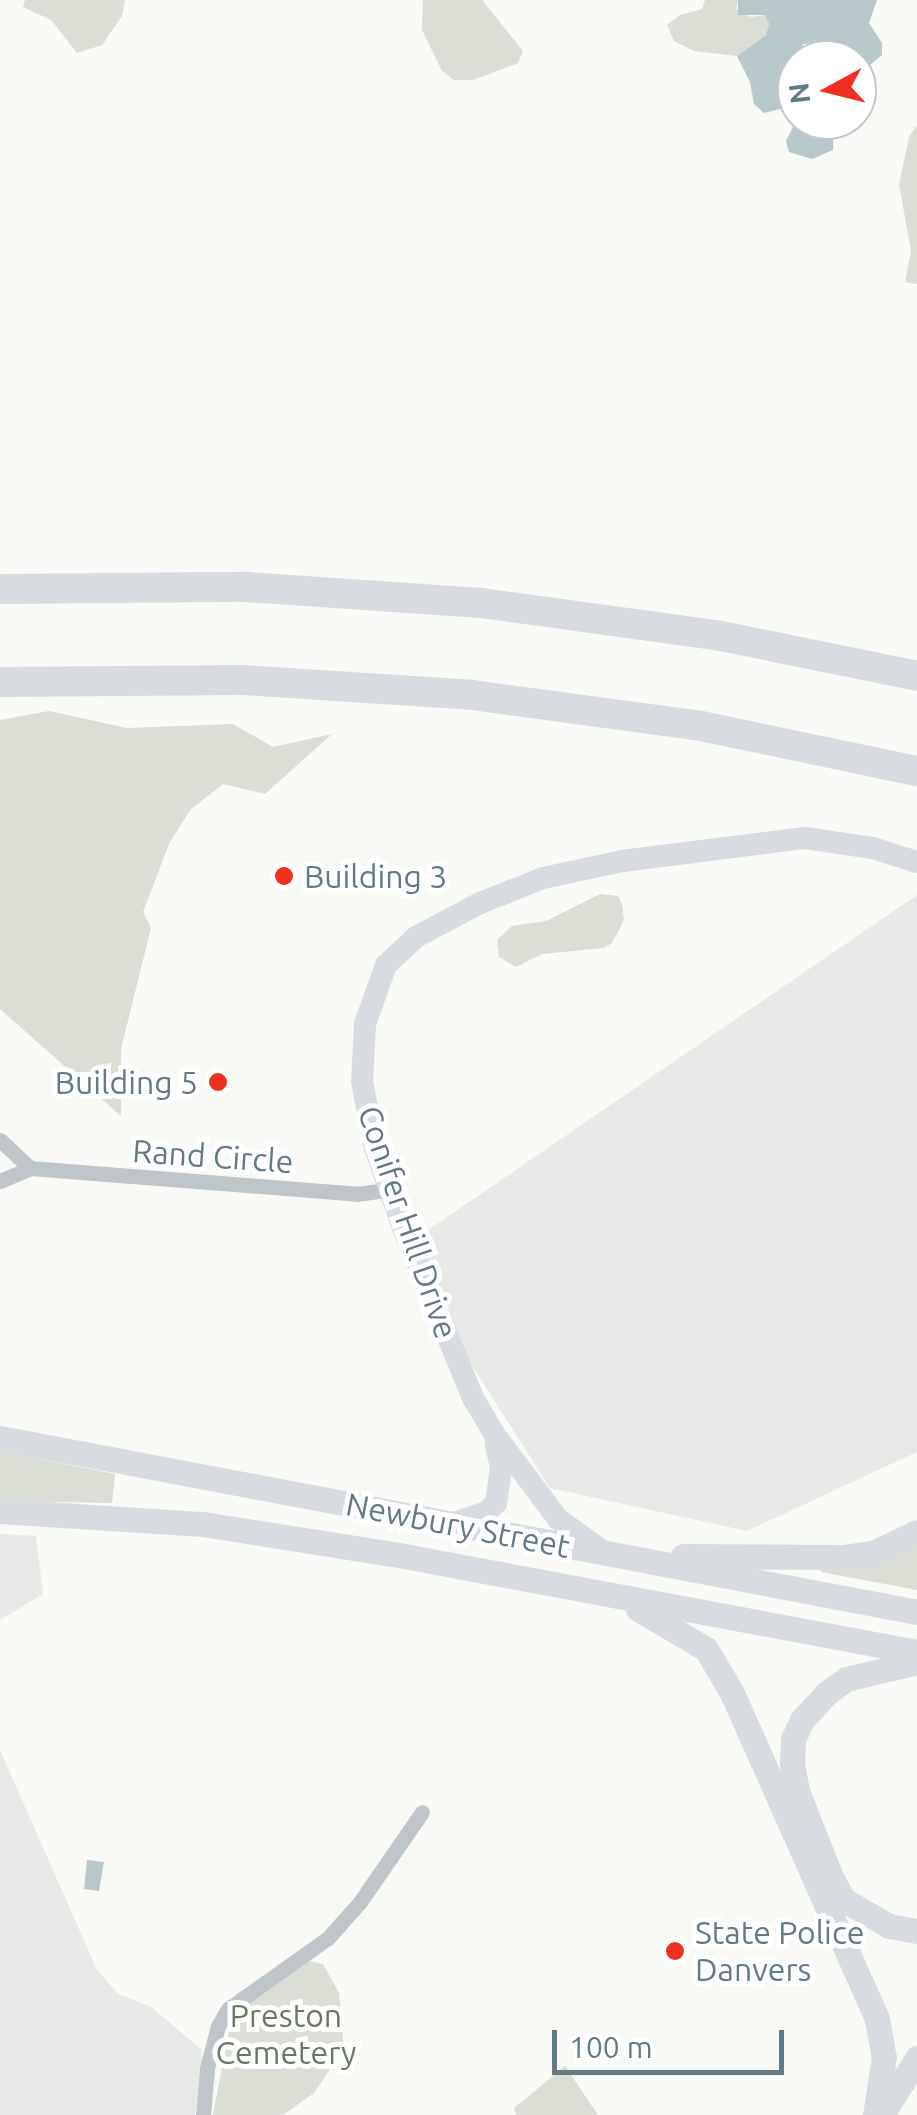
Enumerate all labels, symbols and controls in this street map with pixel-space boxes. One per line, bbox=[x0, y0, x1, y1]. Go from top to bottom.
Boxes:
north arrow bbox=[777, 40, 877, 140]
text: N bbox=[782, 81, 815, 106]
place label: Building 3 bbox=[304, 857, 447, 895]
marker: Building 3 bbox=[273, 865, 295, 887]
place label: Building 5 bbox=[55, 1063, 198, 1101]
marker: Building 5 bbox=[207, 1071, 229, 1093]
street label: Conifer Hill Drive bbox=[350, 1101, 466, 1343]
street label: Rand Circle bbox=[131, 1131, 295, 1181]
street label: Newbury Street bbox=[343, 1484, 573, 1566]
place label: State Police Danvers bbox=[695, 1914, 864, 1989]
marker: State Police Danvers bbox=[664, 1940, 686, 1962]
park label: Preston Cemetery bbox=[216, 1997, 356, 2072]
scale bar bbox=[557, 2010, 790, 2072]
text: 100 m bbox=[569, 2030, 653, 2064]

